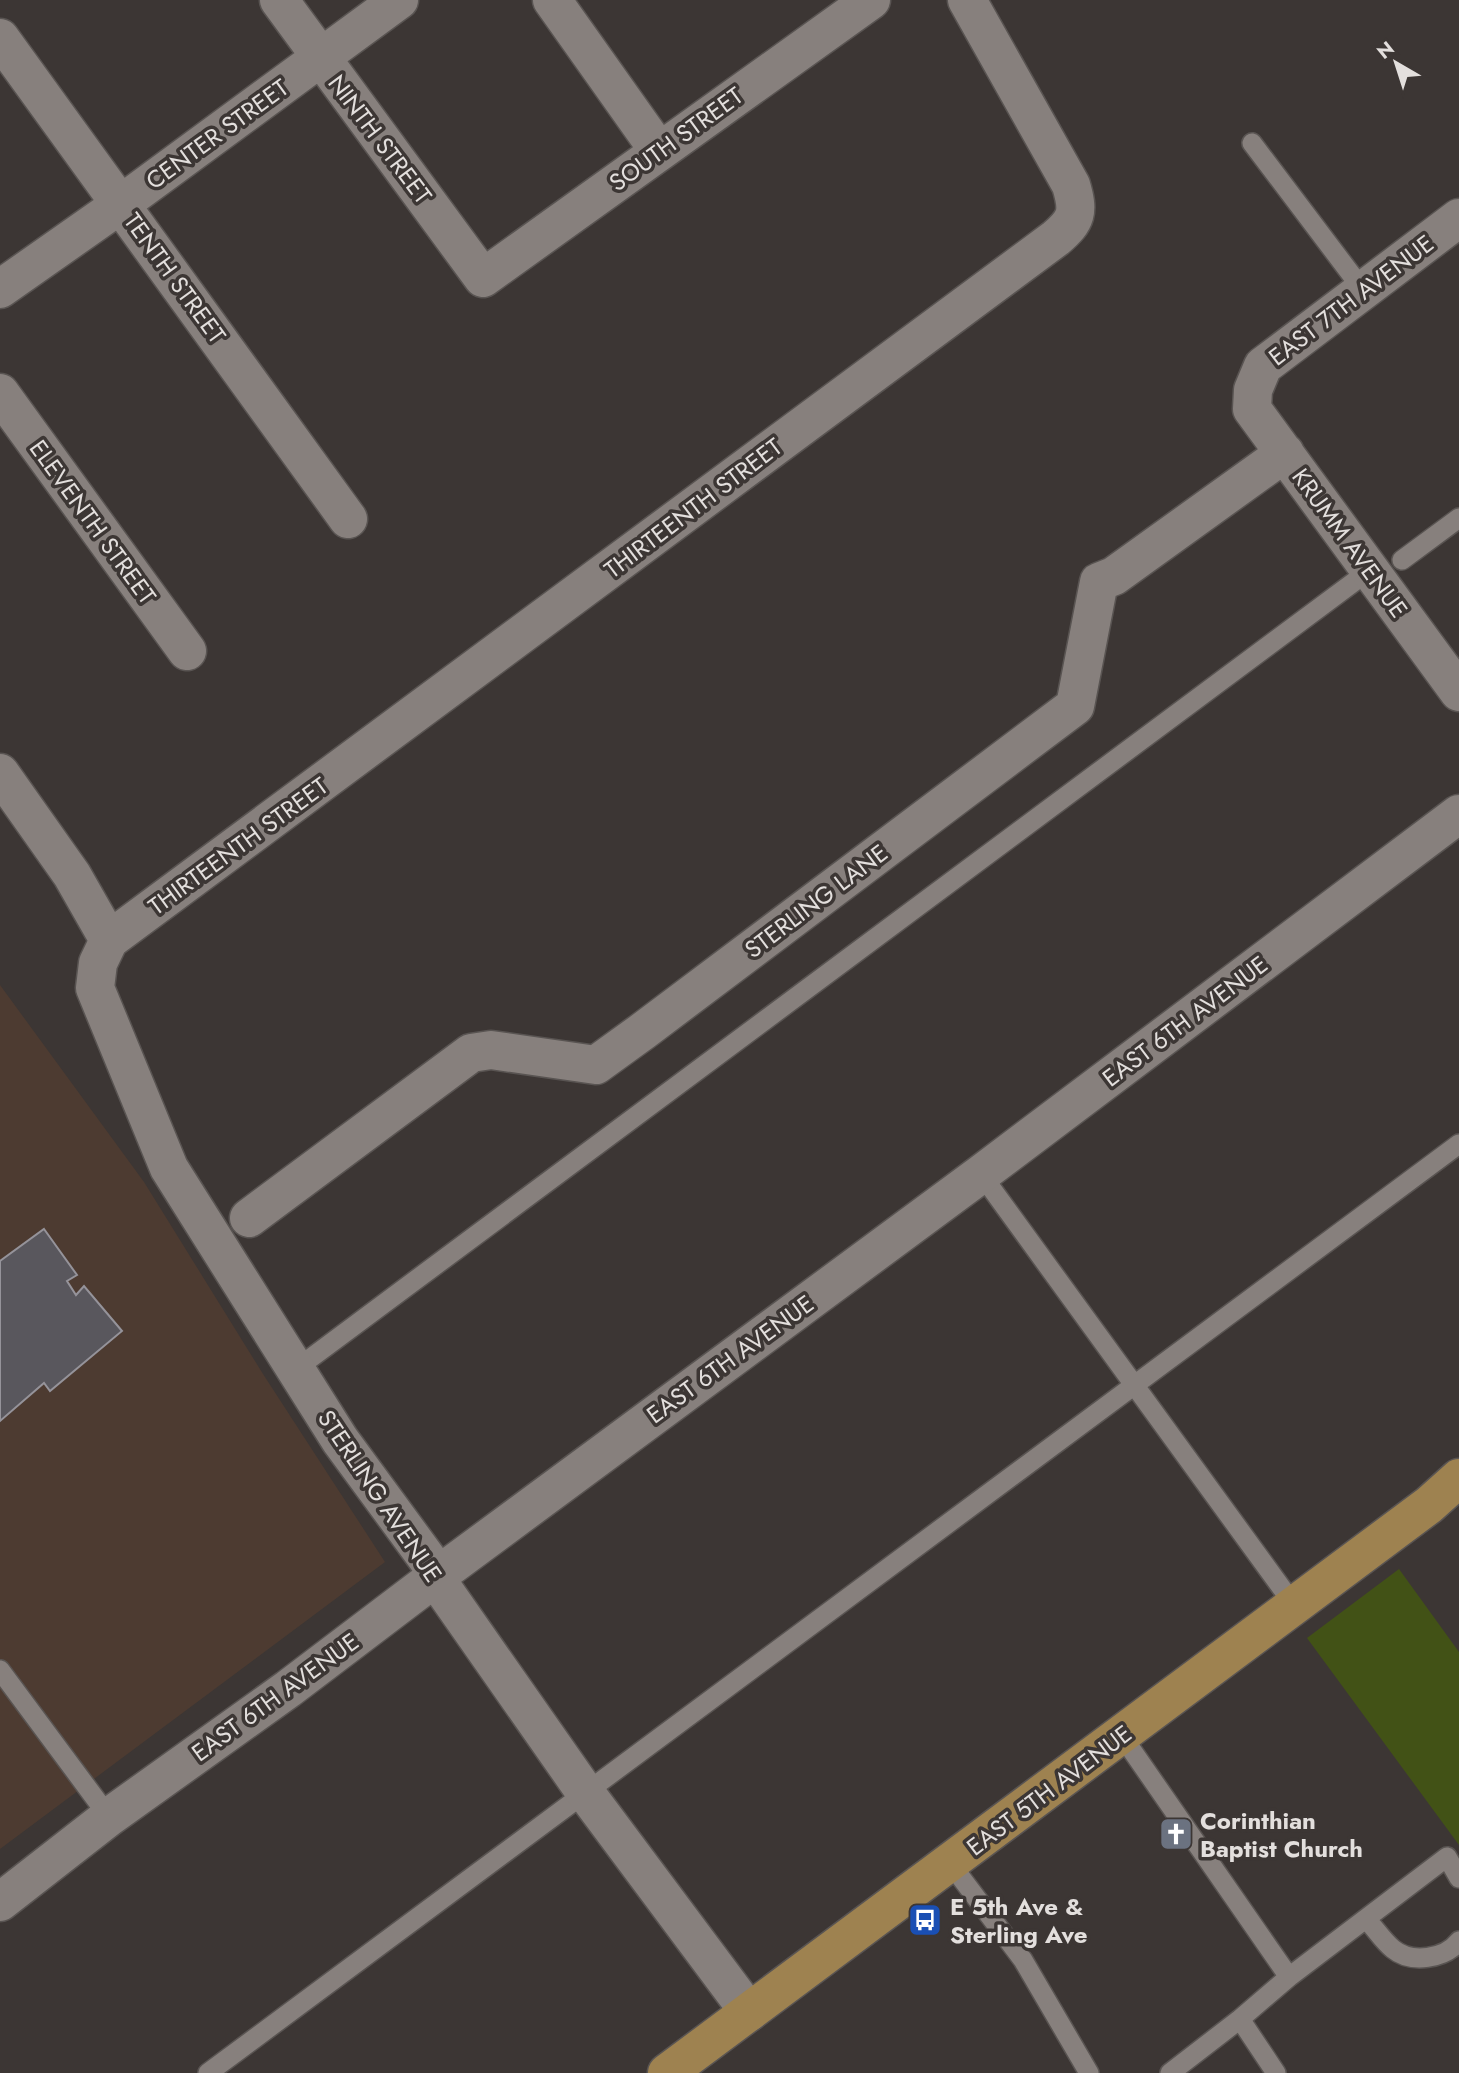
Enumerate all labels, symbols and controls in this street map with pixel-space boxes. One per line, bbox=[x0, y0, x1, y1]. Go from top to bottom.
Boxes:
north arrow bbox=[1361, 28, 1431, 98]
text: N bbox=[1371, 35, 1400, 65]
street label: NINTH STREET bbox=[320, 67, 440, 211]
street label: CENTER STREET bbox=[139, 70, 295, 198]
street label: SOUTH STREET bbox=[602, 78, 750, 200]
street label: TENTH STREET bbox=[116, 206, 234, 350]
street label: EAST 7TH AVENUE bbox=[1261, 226, 1441, 374]
street label: THIRTEENTH STREET bbox=[597, 429, 789, 587]
street label: ELEVENTH STREET bbox=[21, 433, 165, 611]
street label: KRUMM AVENUE bbox=[1284, 461, 1416, 625]
street label: THIRTEENTH STREET bbox=[141, 769, 335, 923]
street label: STERLING LANE bbox=[737, 836, 895, 966]
street label: EAST 6TH AVENUE bbox=[1095, 947, 1275, 1095]
street label: EAST 6TH AVENUE bbox=[639, 1286, 821, 1432]
street label: STERLING AVENUE bbox=[309, 1403, 451, 1589]
street label: EAST 6TH AVENUE bbox=[184, 1624, 366, 1770]
street label: EAST 5TH AVENUE bbox=[959, 1716, 1139, 1864]
place label: Corinthian Baptist Church bbox=[1200, 1803, 1363, 1866]
church icon: Corinthian Baptist Church bbox=[1157, 1815, 1195, 1853]
place label: E 5th Ave & Sterling Ave bbox=[950, 1889, 1087, 1952]
bus stop icon: E 5th Ave & Sterling Ave bbox=[906, 1901, 944, 1939]

